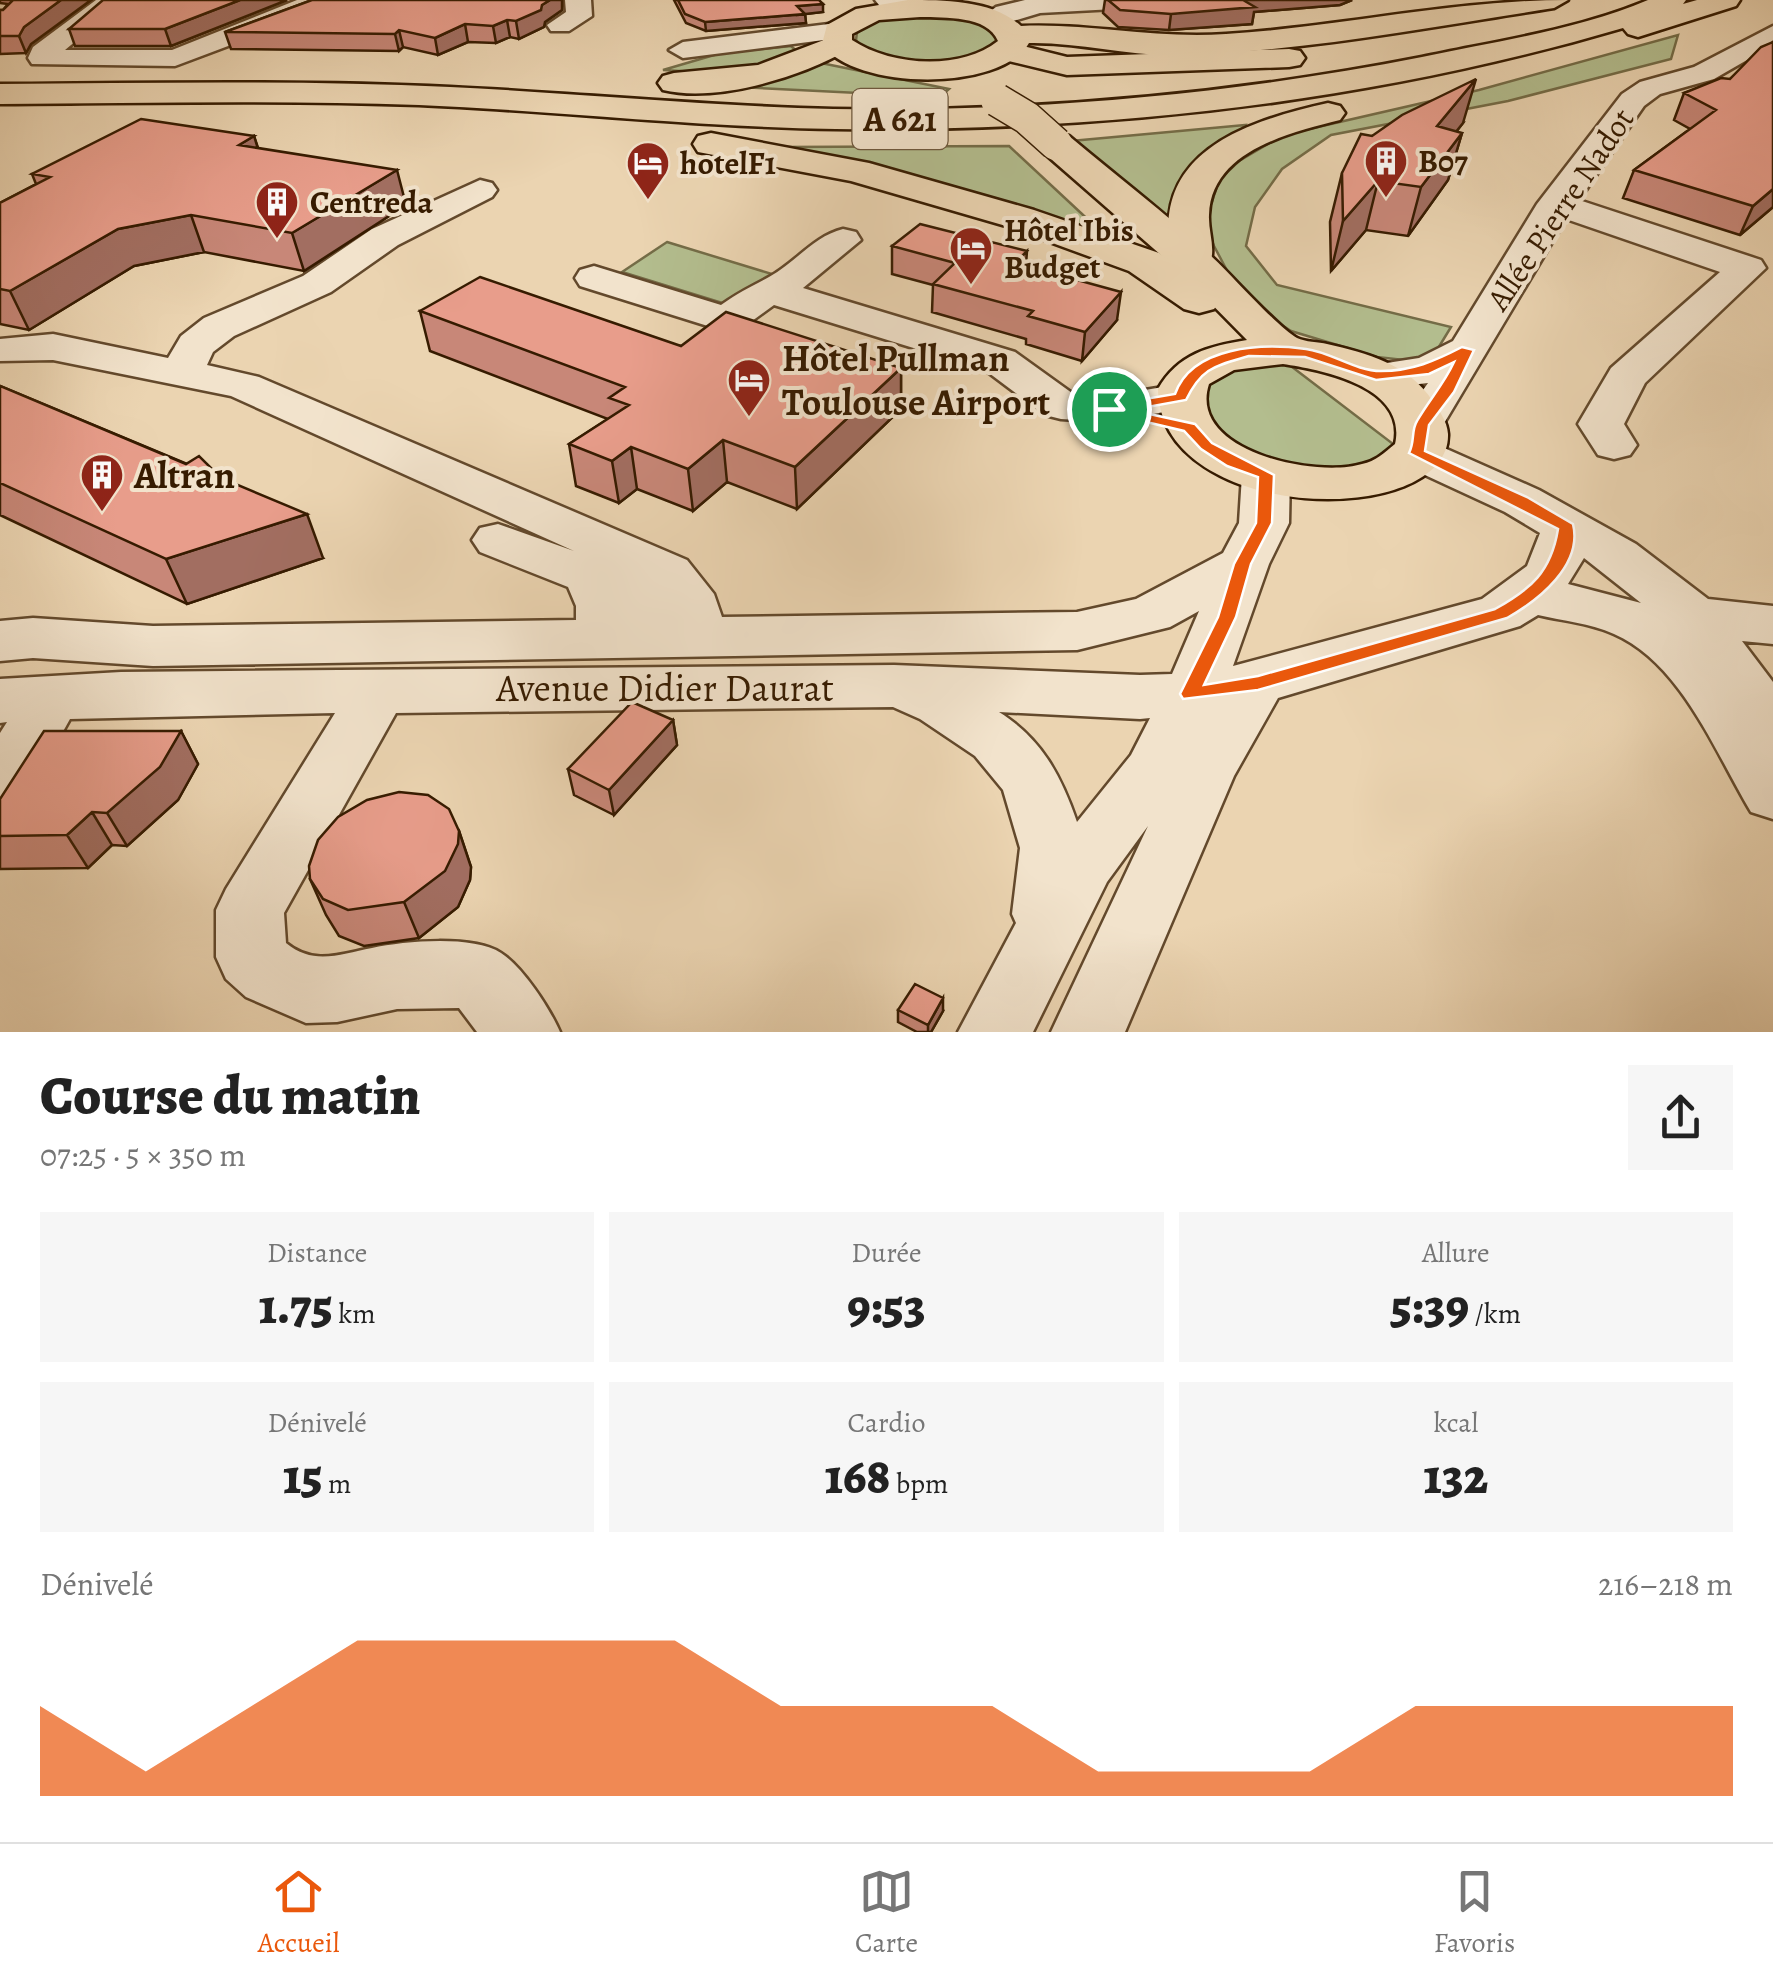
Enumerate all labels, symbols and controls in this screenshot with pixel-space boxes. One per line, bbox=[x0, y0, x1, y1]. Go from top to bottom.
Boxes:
road number: A 621 bbox=[852, 89, 948, 149]
street label: Allée Pierre Nadot bbox=[1475, 99, 1644, 320]
building icon: B07 bbox=[1363, 138, 1409, 199]
place label: B07 bbox=[1418, 139, 1468, 183]
hotel icon: hotelF1 bbox=[625, 140, 671, 201]
place label: hotelF1 bbox=[680, 141, 776, 185]
building icon: Centreda bbox=[254, 179, 300, 240]
place label: Centreda bbox=[310, 180, 433, 224]
place label: Hôtel Ibis Budget bbox=[1004, 208, 1134, 289]
hotel icon: Hôtel Ibis Budget bbox=[948, 225, 994, 286]
place label: Hôtel Pullman Toulouse Airport bbox=[782, 332, 1050, 428]
hotel icon: Hôtel Pullman Toulouse Airport bbox=[726, 357, 772, 418]
pin bbox=[1067, 367, 1152, 452]
icon: arrive bbox=[1082, 382, 1137, 437]
place label: Altran bbox=[133, 449, 235, 501]
building icon: Altran bbox=[79, 452, 125, 513]
street label: Avenue Didier Daurat bbox=[495, 662, 834, 714]
text: Course du matin bbox=[40, 1058, 421, 1133]
button: share bbox=[1628, 1065, 1733, 1170]
text: 07:25 · 5 × 350 m bbox=[40, 1133, 246, 1177]
text: Distance bbox=[267, 1234, 367, 1272]
text: Durée bbox=[851, 1234, 922, 1272]
text: Allure bbox=[1422, 1234, 1490, 1272]
text: 1.75 bbox=[259, 1272, 333, 1340]
text: 9:53 bbox=[847, 1272, 926, 1340]
text: 5:39 bbox=[1391, 1272, 1469, 1340]
text: km bbox=[333, 1295, 376, 1333]
text: /km bbox=[1469, 1295, 1521, 1333]
text: Dénivelé bbox=[267, 1404, 367, 1442]
text: Cardio bbox=[848, 1404, 925, 1442]
text: kcal bbox=[1433, 1404, 1478, 1442]
text: 15 bbox=[283, 1442, 323, 1510]
text: 168 bbox=[825, 1442, 890, 1510]
text: 132 bbox=[1424, 1442, 1488, 1510]
text: m bbox=[323, 1465, 351, 1503]
text: bpm bbox=[890, 1465, 948, 1503]
text: Dénivelé bbox=[40, 1562, 154, 1606]
text: 216–218 m bbox=[1598, 1562, 1733, 1606]
tab: Accueil bbox=[258, 1864, 339, 1962]
tab: Carte bbox=[855, 1864, 918, 1962]
tab: Favoris bbox=[1434, 1864, 1515, 1962]

